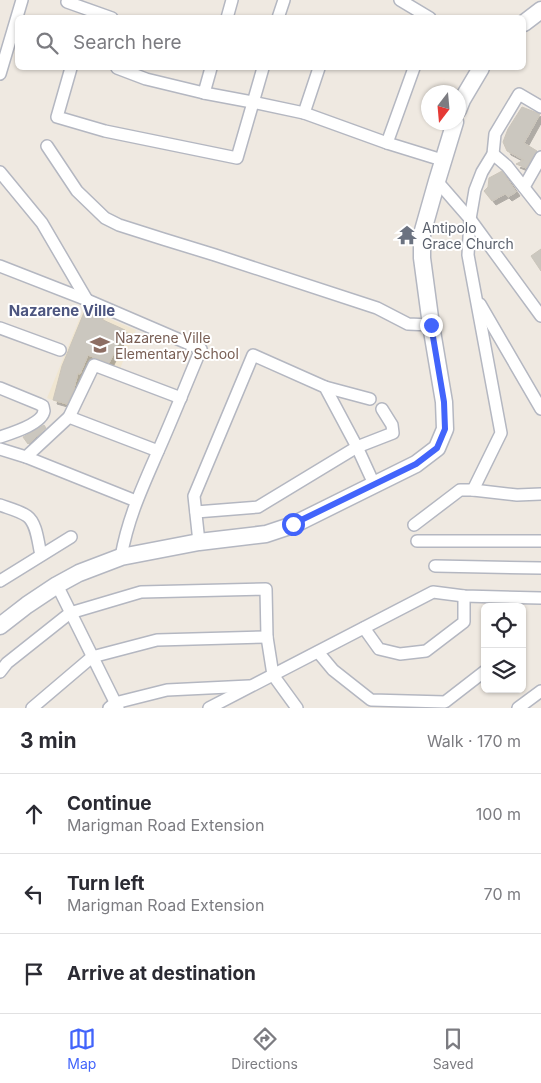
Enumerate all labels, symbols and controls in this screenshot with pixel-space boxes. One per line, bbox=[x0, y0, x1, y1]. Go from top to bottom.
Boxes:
search box bbox=[15, 15, 526, 70]
icon: search bbox=[33, 29, 61, 57]
text: Search here bbox=[73, 31, 182, 54]
north arrow bbox=[421, 85, 466, 130]
place label: Antipolo Grace Church bbox=[422, 219, 514, 252]
temple icon: Antipolo Grace Church bbox=[396, 224, 418, 246]
district label: Nazarene Ville bbox=[9, 301, 115, 320]
route end bbox=[420, 314, 443, 337]
place label: Nazarene Ville Elementary School bbox=[115, 329, 239, 362]
school or university icon: Nazarene Ville Elementary School bbox=[89, 334, 111, 356]
route start bbox=[282, 513, 305, 536]
map controls bbox=[481, 603, 526, 693]
button: locate bbox=[481, 603, 526, 648]
button: layers bbox=[481, 648, 526, 693]
text: 3 min bbox=[20, 728, 76, 753]
text: Walk · 170 m bbox=[427, 731, 521, 751]
text: Continue bbox=[67, 792, 152, 815]
icon: ahead bbox=[20, 800, 48, 828]
text: 100 m bbox=[476, 804, 521, 824]
text: Marigman Road Extension bbox=[67, 815, 264, 835]
text: Turn left bbox=[67, 872, 145, 895]
icon: left bbox=[20, 880, 48, 908]
text: 70 m bbox=[484, 884, 521, 904]
text: Marigman Road Extension bbox=[67, 895, 264, 915]
icon: arrive bbox=[20, 960, 48, 988]
text: Arrive at destination bbox=[67, 962, 256, 985]
tab: Map bbox=[67, 1025, 96, 1072]
tab: Directions bbox=[231, 1025, 298, 1072]
tab: Saved bbox=[433, 1025, 474, 1072]

